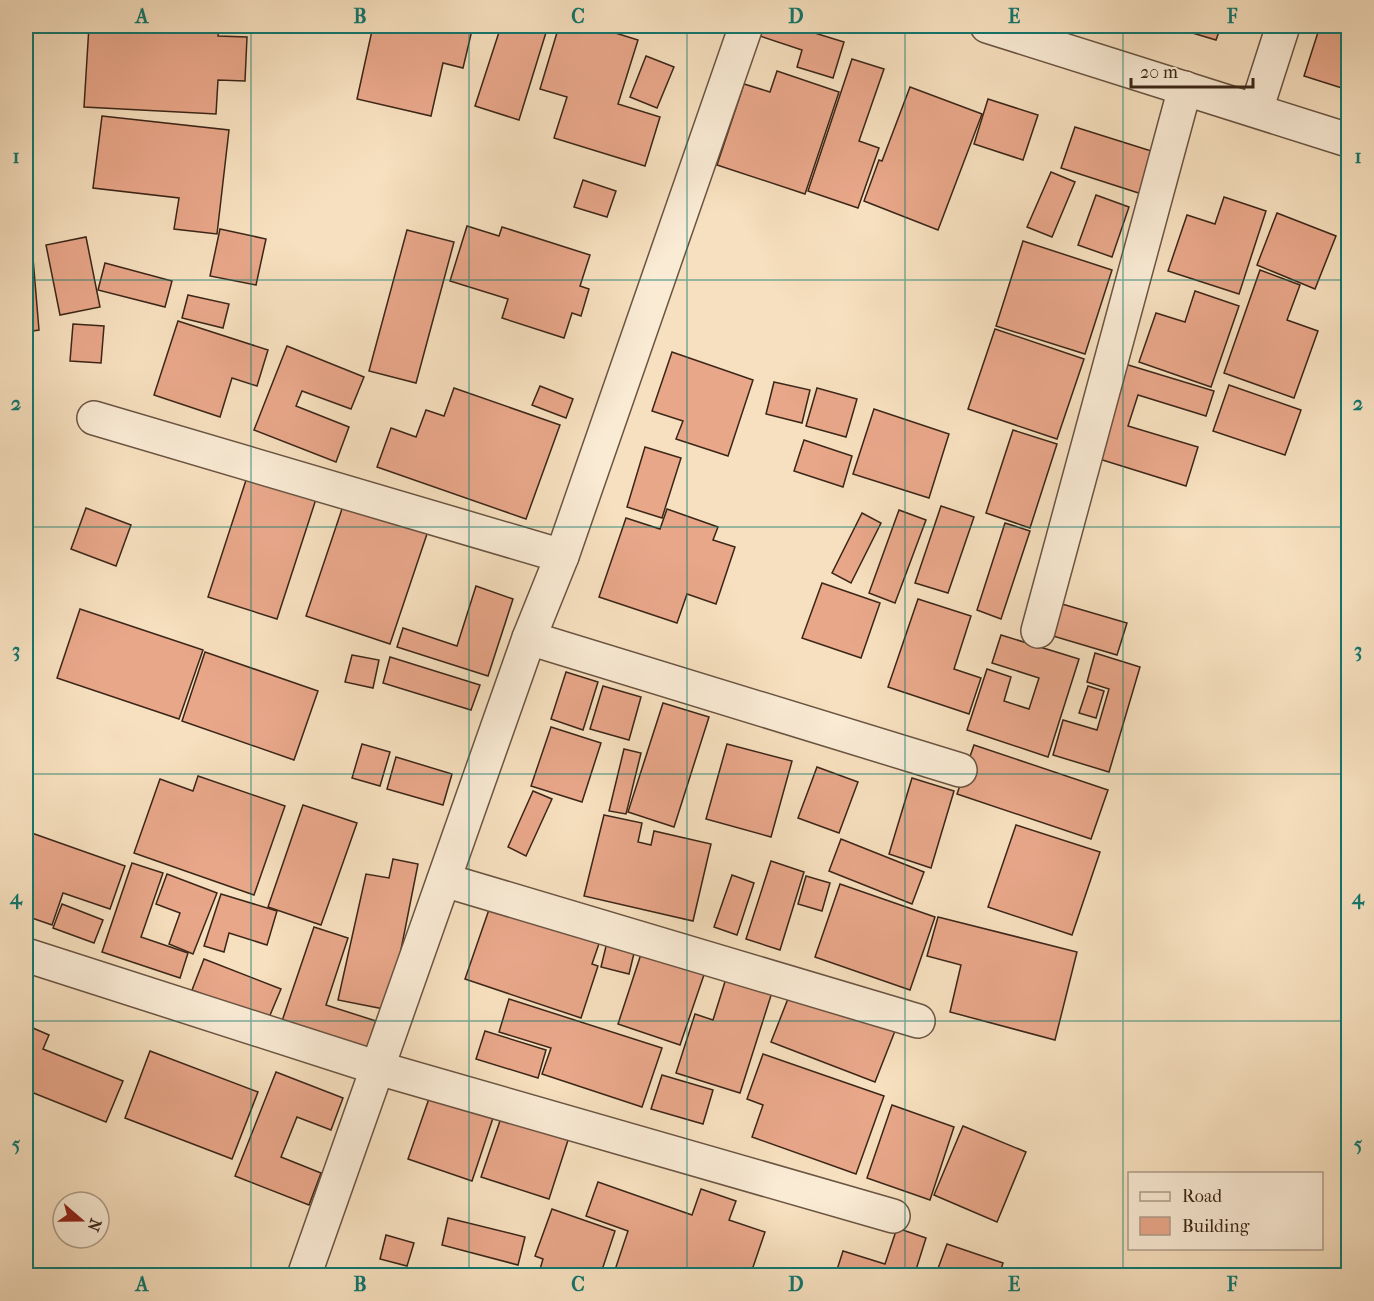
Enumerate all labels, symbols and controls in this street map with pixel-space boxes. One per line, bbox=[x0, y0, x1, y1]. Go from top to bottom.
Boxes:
text: A bbox=[134, 5, 150, 28]
text: B bbox=[353, 5, 367, 28]
text: C bbox=[571, 5, 585, 28]
text: D bbox=[788, 5, 804, 28]
text: E bbox=[1008, 5, 1020, 28]
text: F bbox=[1226, 5, 1238, 28]
scale bar bbox=[1131, 51, 1252, 89]
text: 20 m bbox=[1140, 62, 1178, 83]
text: 1 bbox=[12, 145, 20, 168]
text: 1 bbox=[1354, 145, 1362, 168]
text: 2 bbox=[11, 392, 21, 415]
text: 2 bbox=[1353, 392, 1363, 415]
text: 3 bbox=[12, 639, 20, 662]
text: 3 bbox=[1354, 639, 1362, 662]
text: 4 bbox=[9, 886, 23, 910]
text: 4 bbox=[1351, 886, 1365, 910]
text: 5 bbox=[12, 1133, 21, 1156]
text: 5 bbox=[1354, 1133, 1363, 1156]
legend bbox=[1128, 1172, 1323, 1250]
text: Road bbox=[1182, 1186, 1222, 1207]
north arrow bbox=[51, 1190, 111, 1250]
text: N bbox=[83, 1216, 106, 1235]
text: Building bbox=[1182, 1216, 1250, 1237]
text: A bbox=[134, 1273, 150, 1296]
text: B bbox=[353, 1273, 367, 1296]
text: C bbox=[571, 1273, 585, 1296]
text: D bbox=[788, 1273, 804, 1296]
text: E bbox=[1008, 1273, 1020, 1296]
text: F bbox=[1226, 1273, 1238, 1296]

